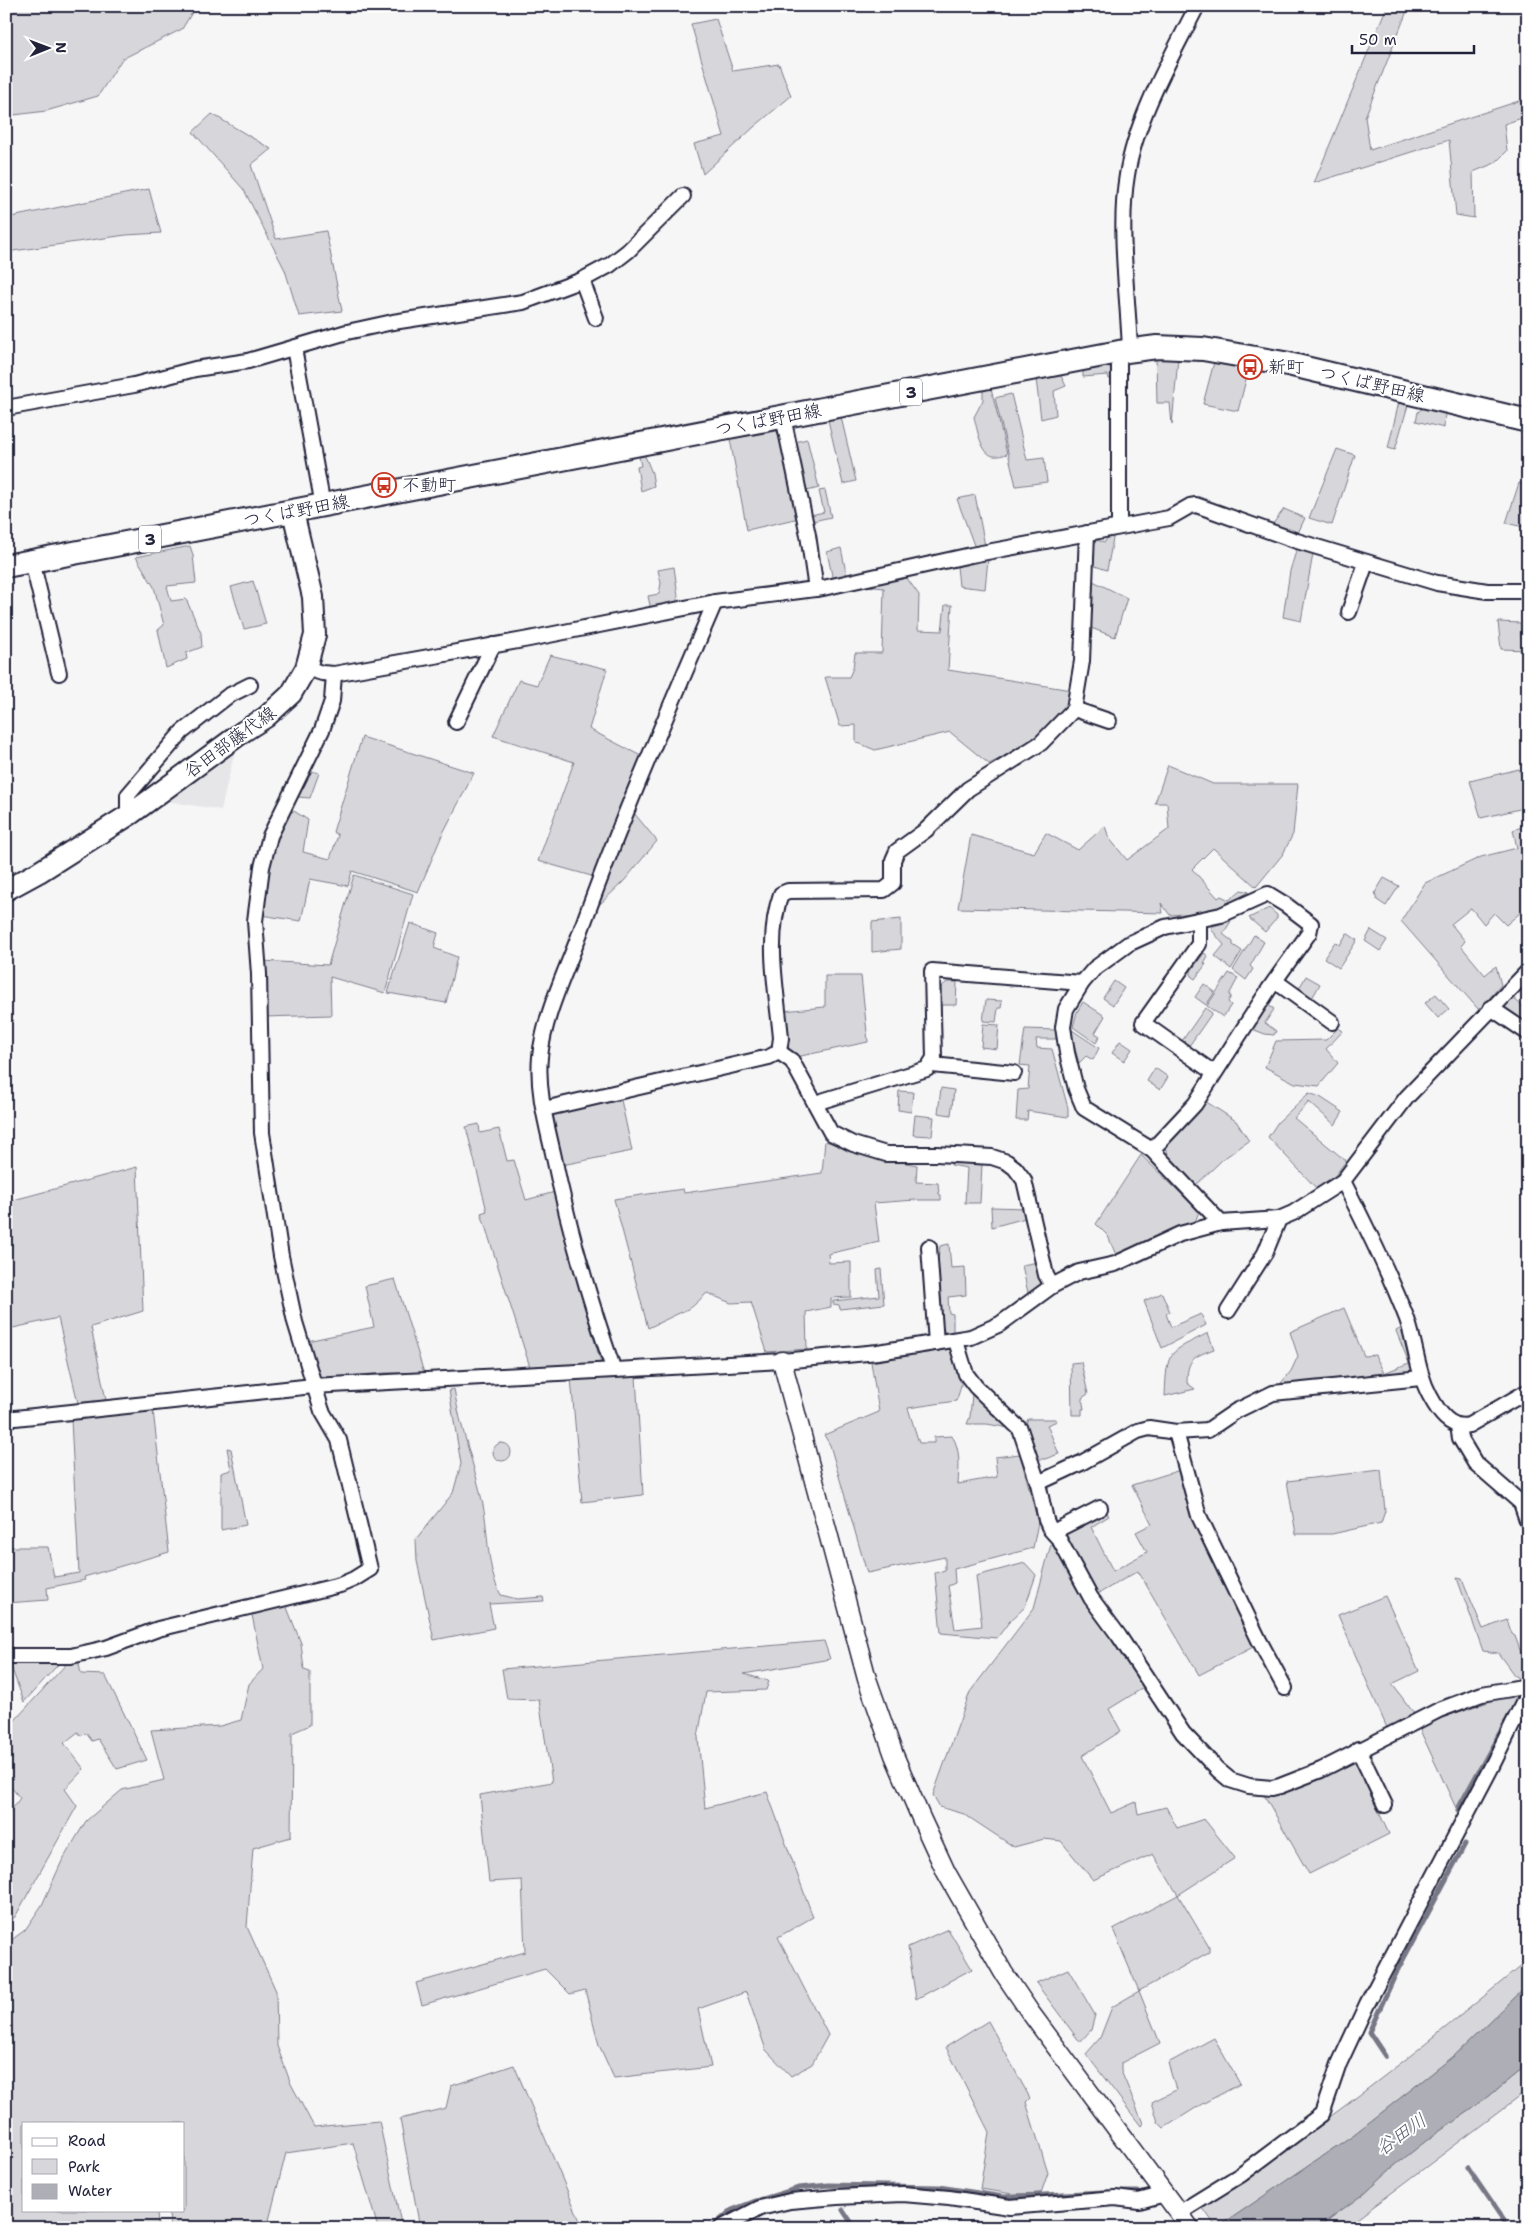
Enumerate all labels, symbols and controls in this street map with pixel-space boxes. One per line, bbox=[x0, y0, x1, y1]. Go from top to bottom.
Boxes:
north arrow bbox=[22, 22, 72, 72]
scale bar bbox=[1352, 22, 1474, 54]
text: 50 m bbox=[1359, 30, 1397, 50]
text: N bbox=[52, 42, 70, 53]
bus stop icon: 新町 bbox=[1237, 354, 1263, 380]
place label: 新町 bbox=[1268, 355, 1304, 379]
street label: つくば野田線 bbox=[1317, 360, 1427, 408]
road number: 3 bbox=[900, 378, 922, 406]
street label: つくば野田線 bbox=[713, 398, 823, 442]
bus stop icon: 不動町 bbox=[371, 472, 397, 498]
place label: 不動町 bbox=[402, 473, 456, 497]
street label: つくば野田線 bbox=[241, 489, 351, 533]
road number: 3 bbox=[139, 526, 161, 552]
street label: 谷田部藤代線 bbox=[179, 701, 281, 783]
water label: 谷田川 bbox=[1370, 2107, 1432, 2161]
legend bbox=[22, 2122, 185, 2212]
text: Road bbox=[68, 2131, 106, 2151]
text: Park bbox=[68, 2157, 100, 2177]
text: Water bbox=[68, 2181, 112, 2201]

